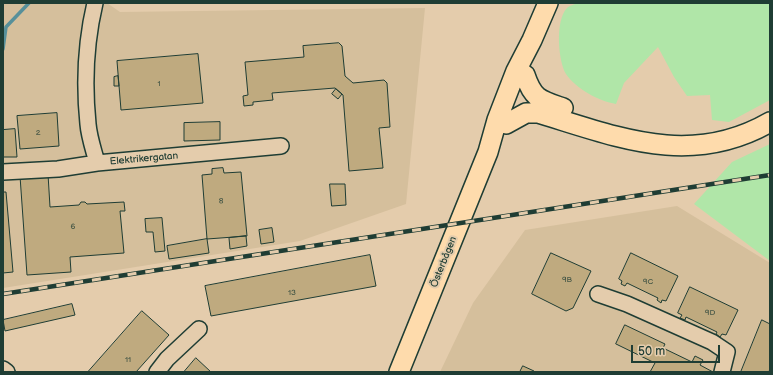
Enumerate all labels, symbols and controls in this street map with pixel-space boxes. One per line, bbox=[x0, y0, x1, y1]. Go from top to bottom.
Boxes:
house number: 1 bbox=[157, 79, 161, 89]
house number: 2 bbox=[36, 128, 40, 138]
street label: Elektrikergatan bbox=[109, 150, 179, 168]
house number: 8 bbox=[219, 196, 223, 206]
house number: 6 bbox=[71, 222, 75, 232]
street label: Österbågen bbox=[428, 235, 460, 289]
house number: 9B bbox=[562, 275, 572, 285]
house number: 9C bbox=[643, 277, 653, 287]
house number: 13 bbox=[288, 288, 296, 298]
house number: 9D bbox=[705, 308, 715, 318]
scale bar bbox=[633, 337, 722, 363]
text: 50 m bbox=[638, 344, 665, 359]
house number: 11 bbox=[125, 355, 131, 365]

